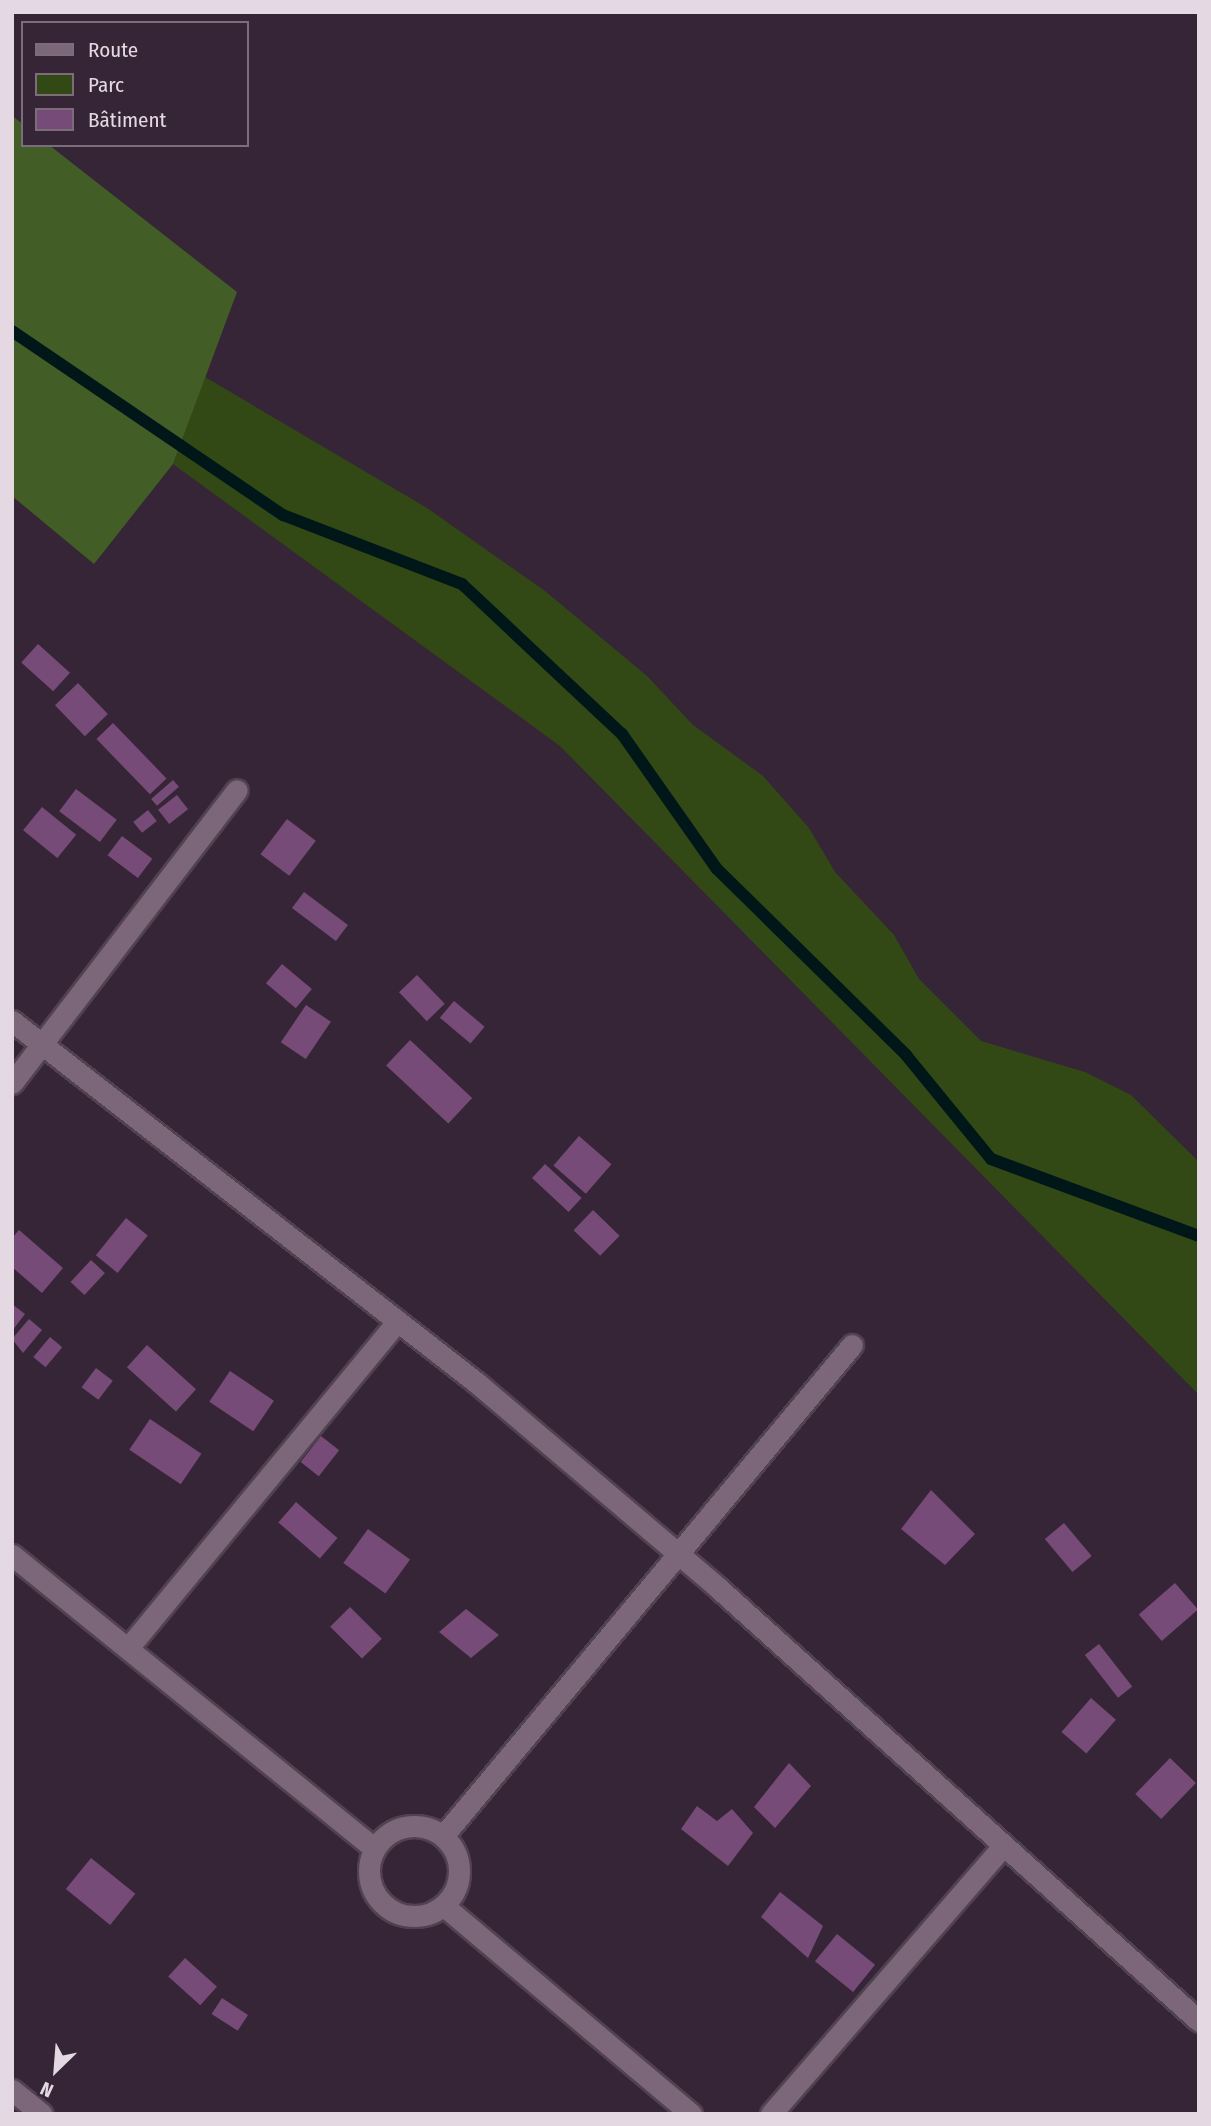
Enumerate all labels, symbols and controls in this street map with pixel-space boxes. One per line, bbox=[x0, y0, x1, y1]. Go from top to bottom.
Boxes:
legend bbox=[21, 21, 248, 147]
text: Route bbox=[88, 37, 138, 63]
text: Parc bbox=[88, 72, 124, 98]
text: Bâtiment bbox=[88, 107, 166, 133]
north arrow bbox=[21, 2035, 91, 2105]
text: N bbox=[37, 2077, 57, 2102]

